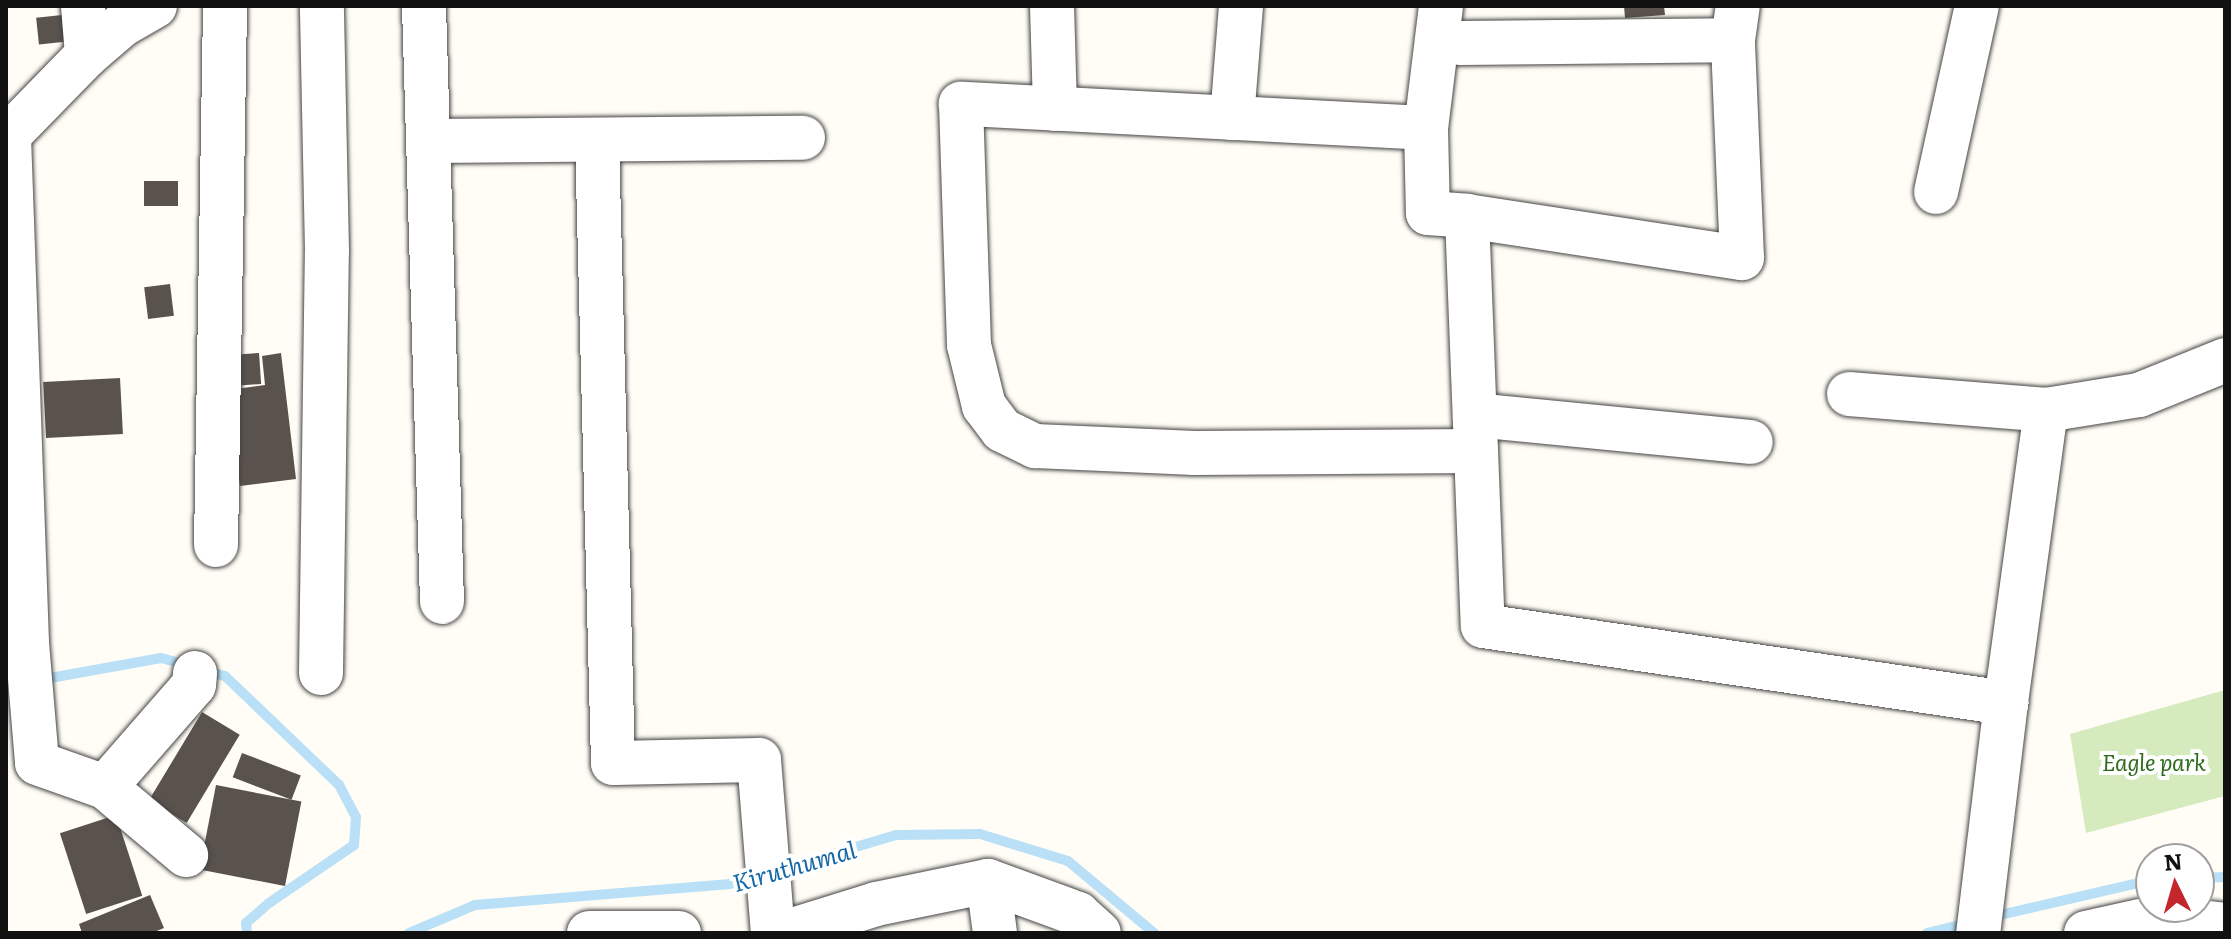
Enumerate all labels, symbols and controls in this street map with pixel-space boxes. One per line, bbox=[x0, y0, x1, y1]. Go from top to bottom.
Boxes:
park label: Eagle park bbox=[2102, 749, 2206, 775]
water label: Kiruthumal bbox=[729, 834, 859, 896]
north arrow bbox=[2135, 843, 2215, 923]
text: N bbox=[2162, 843, 2184, 878]

